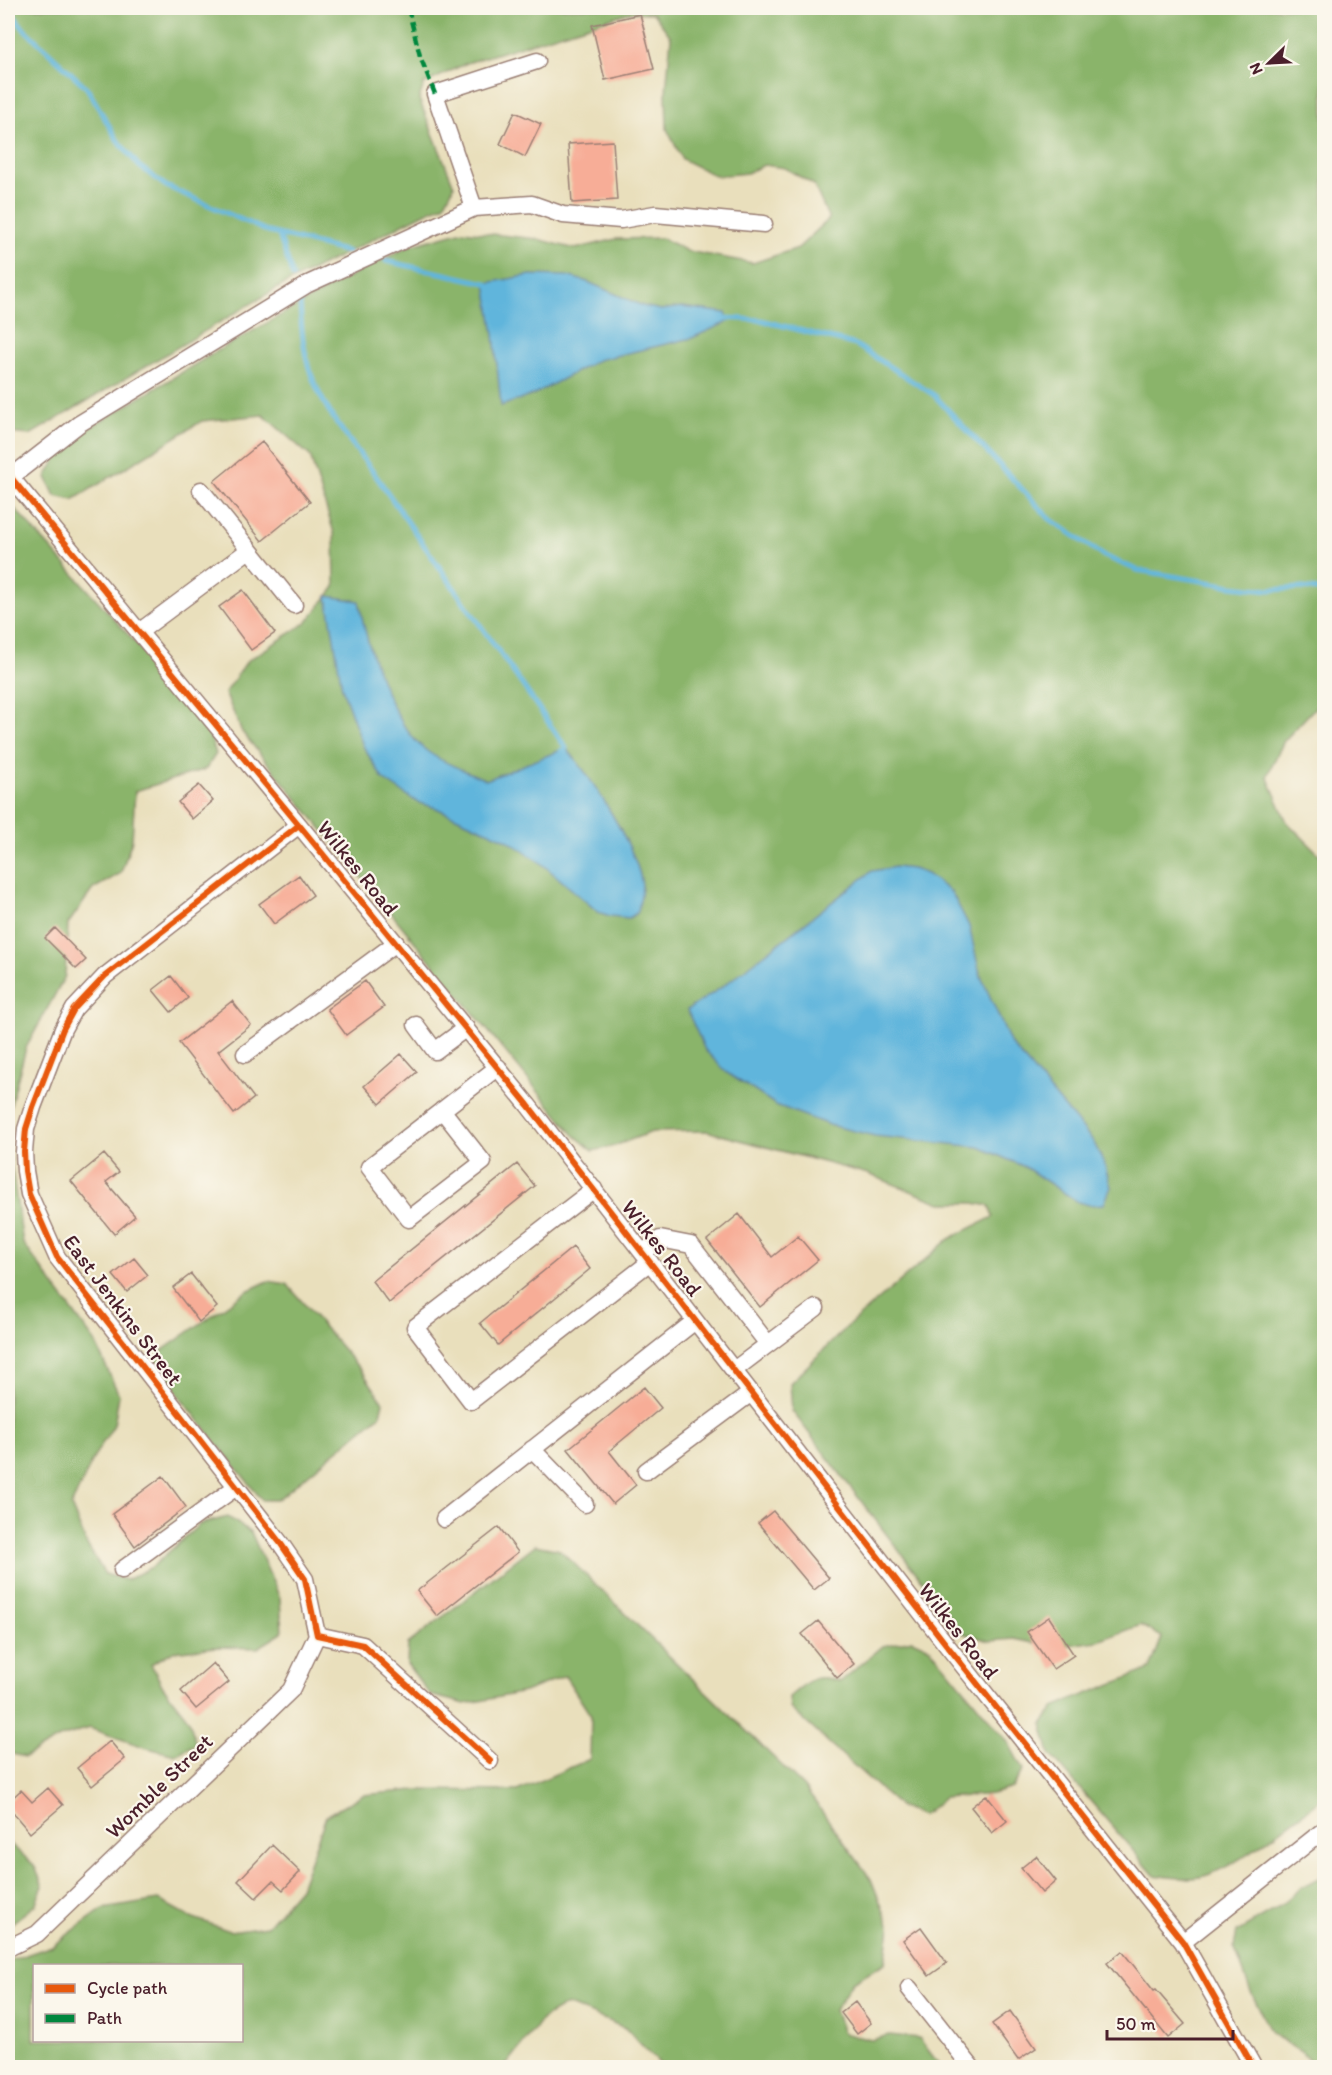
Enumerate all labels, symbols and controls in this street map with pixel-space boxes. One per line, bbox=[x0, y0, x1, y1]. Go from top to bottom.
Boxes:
north arrow bbox=[1239, 33, 1299, 93]
text: N bbox=[1245, 60, 1267, 78]
street label: Wilkes Road bbox=[311, 815, 405, 921]
street label: Wilkes Road bbox=[616, 1194, 708, 1302]
street label: East Jenkins Street bbox=[57, 1229, 189, 1391]
street label: Wilkes Road bbox=[913, 1577, 1005, 1685]
street label: Womble Street bbox=[100, 1728, 218, 1844]
legend bbox=[33, 1964, 243, 2042]
text: Cycle path bbox=[87, 1977, 168, 1999]
scale bar bbox=[1107, 2003, 1233, 2041]
text: Path bbox=[87, 2007, 122, 2029]
text: 50 m bbox=[1116, 2013, 1156, 2035]

